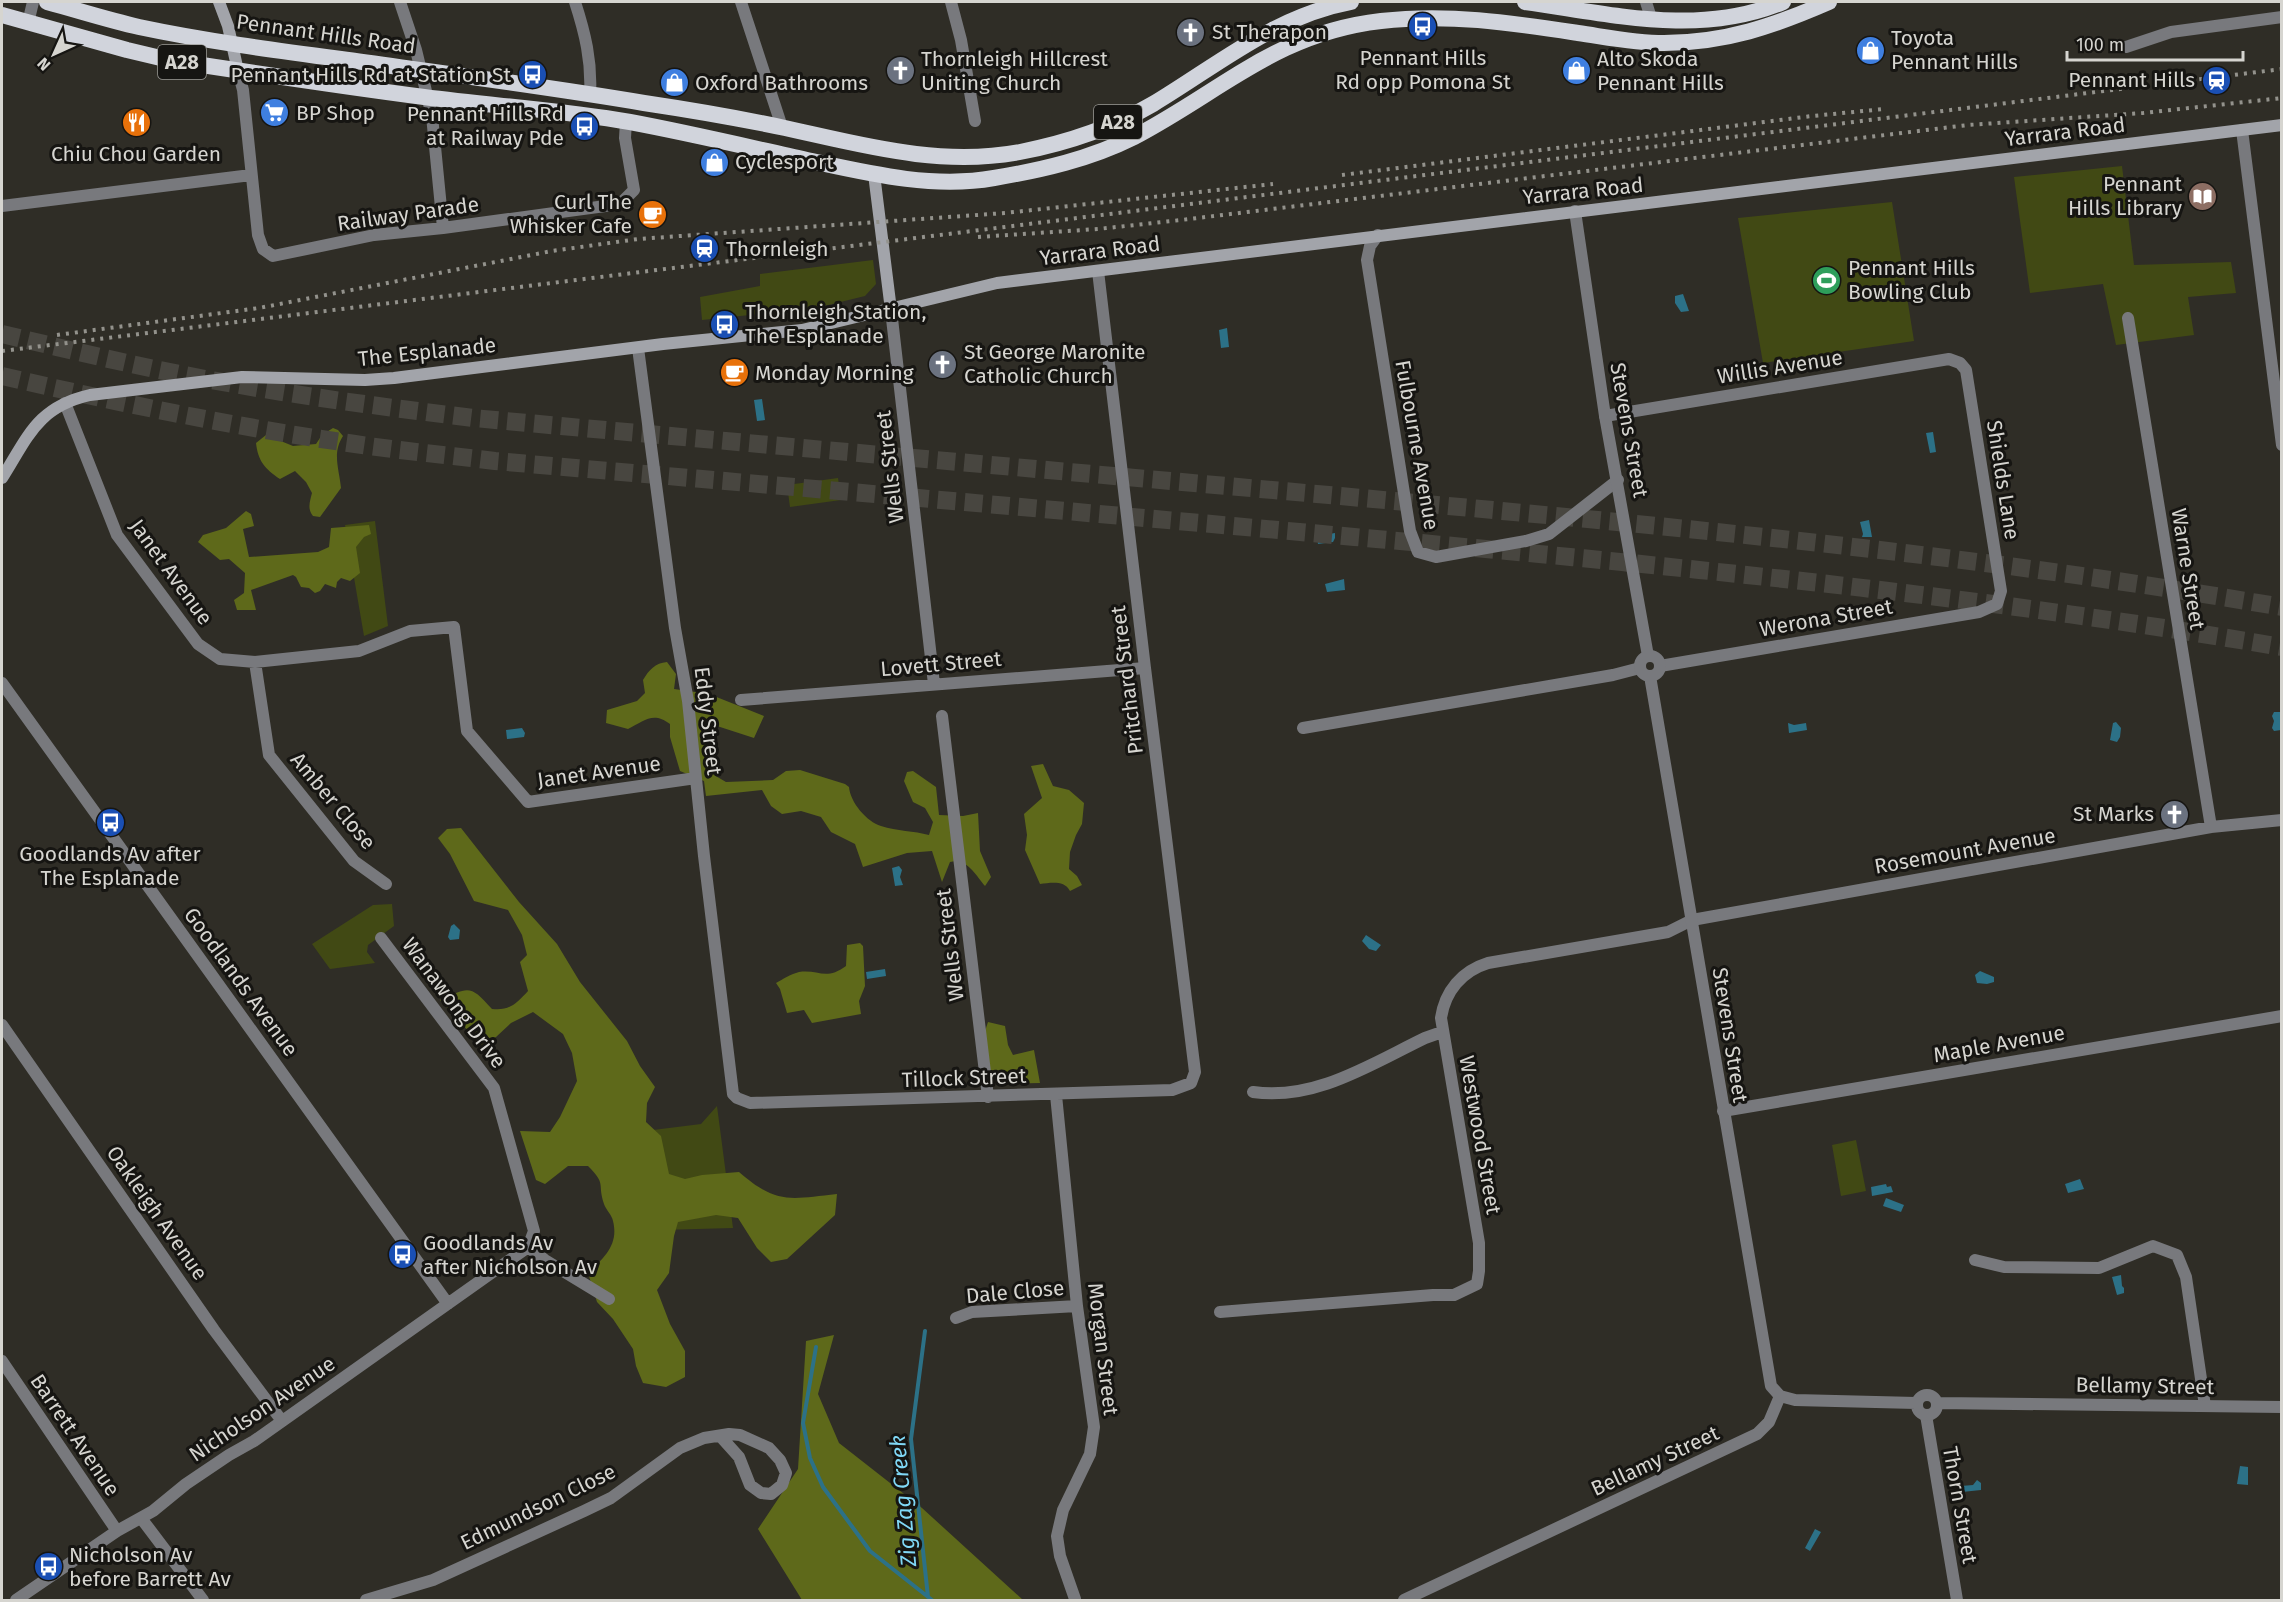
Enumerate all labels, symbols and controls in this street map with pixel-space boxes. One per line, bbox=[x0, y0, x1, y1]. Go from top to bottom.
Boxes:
street label: Pennant Hills Road bbox=[235, 9, 417, 59]
bus stop icon: Pennant Hills Rd opp Pomona St bbox=[1407, 11, 1439, 43]
church icon: St Therapon bbox=[1175, 16, 1207, 48]
place label: St Therapon bbox=[1212, 19, 1327, 45]
north arrow bbox=[24, 24, 84, 84]
scale bar bbox=[2067, 24, 2242, 62]
place label: Toyota Pennant Hills bbox=[1891, 25, 2018, 75]
shop icon: Toyota Pennant Hills bbox=[1854, 34, 1886, 66]
text: 100 m bbox=[2076, 34, 2124, 56]
road number: A28 bbox=[158, 45, 206, 79]
place label: Pennant Hills Rd opp Pomona St bbox=[1335, 45, 1511, 95]
place label: Thornleigh Hillcrest Uniting Church bbox=[921, 46, 1108, 96]
place label: Alto Skoda Pennant Hills bbox=[1597, 46, 1724, 96]
text: N bbox=[33, 54, 54, 75]
church icon: Thornleigh Hillcrest Uniting Church bbox=[884, 55, 916, 87]
shop icon: Alto Skoda Pennant Hills bbox=[1560, 55, 1592, 87]
bus stop icon: Pennant Hills Rd at Station St bbox=[516, 59, 548, 91]
place label: Pennant Hills Rd at Station St bbox=[231, 62, 511, 88]
station icon: Pennant Hills bbox=[2200, 64, 2232, 96]
shop icon: Oxford Bathrooms bbox=[658, 67, 690, 99]
place label: Pennant Hills bbox=[2068, 67, 2195, 93]
place label: Oxford Bathrooms bbox=[695, 70, 868, 96]
supermarket icon: BP Shop bbox=[259, 97, 291, 129]
place label: BP Shop bbox=[296, 100, 375, 126]
place label: Pennant Hills Rd at Railway Pde bbox=[407, 101, 564, 151]
road number: A28 bbox=[1094, 105, 1142, 139]
restaurant icon: Chiu Chou Garden bbox=[120, 107, 152, 139]
bus stop icon: Pennant Hills Rd at Railway Pde bbox=[569, 110, 601, 142]
street label: Yarrara Road bbox=[2003, 112, 2127, 152]
place label: Chiu Chou Garden bbox=[51, 141, 221, 167]
shop icon: Cyclesport bbox=[698, 146, 730, 178]
place label: Cyclesport bbox=[735, 149, 834, 175]
place label: Pennant Hills Library bbox=[2068, 171, 2183, 221]
street label: Yarrara Road bbox=[1521, 172, 1645, 210]
library icon: Pennant Hills Library bbox=[2187, 180, 2219, 212]
place label: Curl The Whisker Cafe bbox=[510, 189, 632, 239]
street label: Railway Parade bbox=[335, 191, 481, 237]
cafe icon: Curl The Whisker Cafe bbox=[637, 198, 669, 230]
street label: Yarrara Road bbox=[1038, 231, 1162, 271]
station icon: Thornleigh bbox=[689, 233, 721, 265]
place label: Thornleigh bbox=[726, 236, 828, 262]
place label: Pennant Hills Bowling Club bbox=[1848, 255, 1975, 305]
sports icon: Pennant Hills Bowling Club bbox=[1811, 264, 1843, 296]
place label: Thornleigh Station, The Esplanade bbox=[745, 299, 926, 349]
bus stop icon: Thornleigh Station, The Esplanade bbox=[708, 308, 740, 340]
street label: The Esplanade bbox=[357, 332, 497, 372]
place label: St George Maronite Catholic Church bbox=[964, 339, 1145, 389]
street label: Willis Avenue bbox=[1715, 344, 1845, 390]
church icon: St George Maronite Catholic Church bbox=[927, 348, 959, 380]
cafe icon: Monday Morning bbox=[718, 357, 750, 389]
street label: Fulbourne Avenue bbox=[1389, 358, 1445, 532]
place label: Monday Morning bbox=[755, 360, 914, 386]
street label: Stevens Street bbox=[1604, 361, 1654, 500]
street label: Wells Street bbox=[870, 409, 910, 525]
street label: Shields Lane bbox=[1981, 418, 2025, 542]
street label: Warne Street bbox=[2166, 506, 2210, 632]
street label: Janet Avenue bbox=[124, 514, 218, 630]
street label: Werona Street bbox=[1757, 593, 1895, 642]
street label: Pritchard Street bbox=[1105, 604, 1149, 756]
street label: Lovett Street bbox=[879, 646, 1003, 682]
street label: Eddy Street bbox=[688, 665, 728, 777]
street label: Amber Close bbox=[285, 747, 381, 855]
street label: Janet Avenue bbox=[536, 750, 662, 794]
church icon: St Marks bbox=[2159, 798, 2191, 830]
place label: St Marks bbox=[2073, 801, 2154, 827]
bus stop icon: Goodlands Av after The Esplanade bbox=[94, 807, 126, 839]
street label: Rosemount Avenue bbox=[1872, 822, 2058, 880]
place label: Goodlands Av after The Esplanade bbox=[19, 841, 201, 891]
street label: Wells Street bbox=[930, 887, 970, 1003]
street label: Goodlands Avenue bbox=[178, 902, 304, 1062]
street label: Wanawong Drive bbox=[396, 932, 512, 1074]
street label: Stevens Street bbox=[1706, 966, 1754, 1105]
street label: Maple Avenue bbox=[1931, 1020, 2067, 1068]
street label: Westwood Street bbox=[1453, 1054, 1507, 1217]
street label: Tillock Street bbox=[901, 1063, 1027, 1093]
street label: Oakleigh Avenue bbox=[101, 1141, 213, 1285]
place label: Goodlands Av after Nicholson Av bbox=[423, 1230, 598, 1280]
bus stop icon: Goodlands Av after Nicholson Av bbox=[386, 1239, 418, 1271]
street label: Dale Close bbox=[965, 1275, 1065, 1309]
street label: Morgan Street bbox=[1082, 1281, 1124, 1417]
street label: Nicholson Avenue bbox=[184, 1351, 340, 1467]
street label: Barrett Avenue bbox=[25, 1369, 125, 1501]
street label: Bellamy Street bbox=[2076, 1372, 2215, 1400]
street label: Bellamy Street bbox=[1587, 1420, 1724, 1502]
water label: Zig Zag Creek bbox=[884, 1434, 922, 1569]
street label: Thorn Street bbox=[1937, 1444, 1983, 1566]
street label: Edmundson Close bbox=[456, 1458, 620, 1556]
place label: Nicholson Av before Barrett Av bbox=[69, 1542, 231, 1592]
bus stop icon: Nicholson Av before Barrett Av bbox=[32, 1551, 64, 1583]

